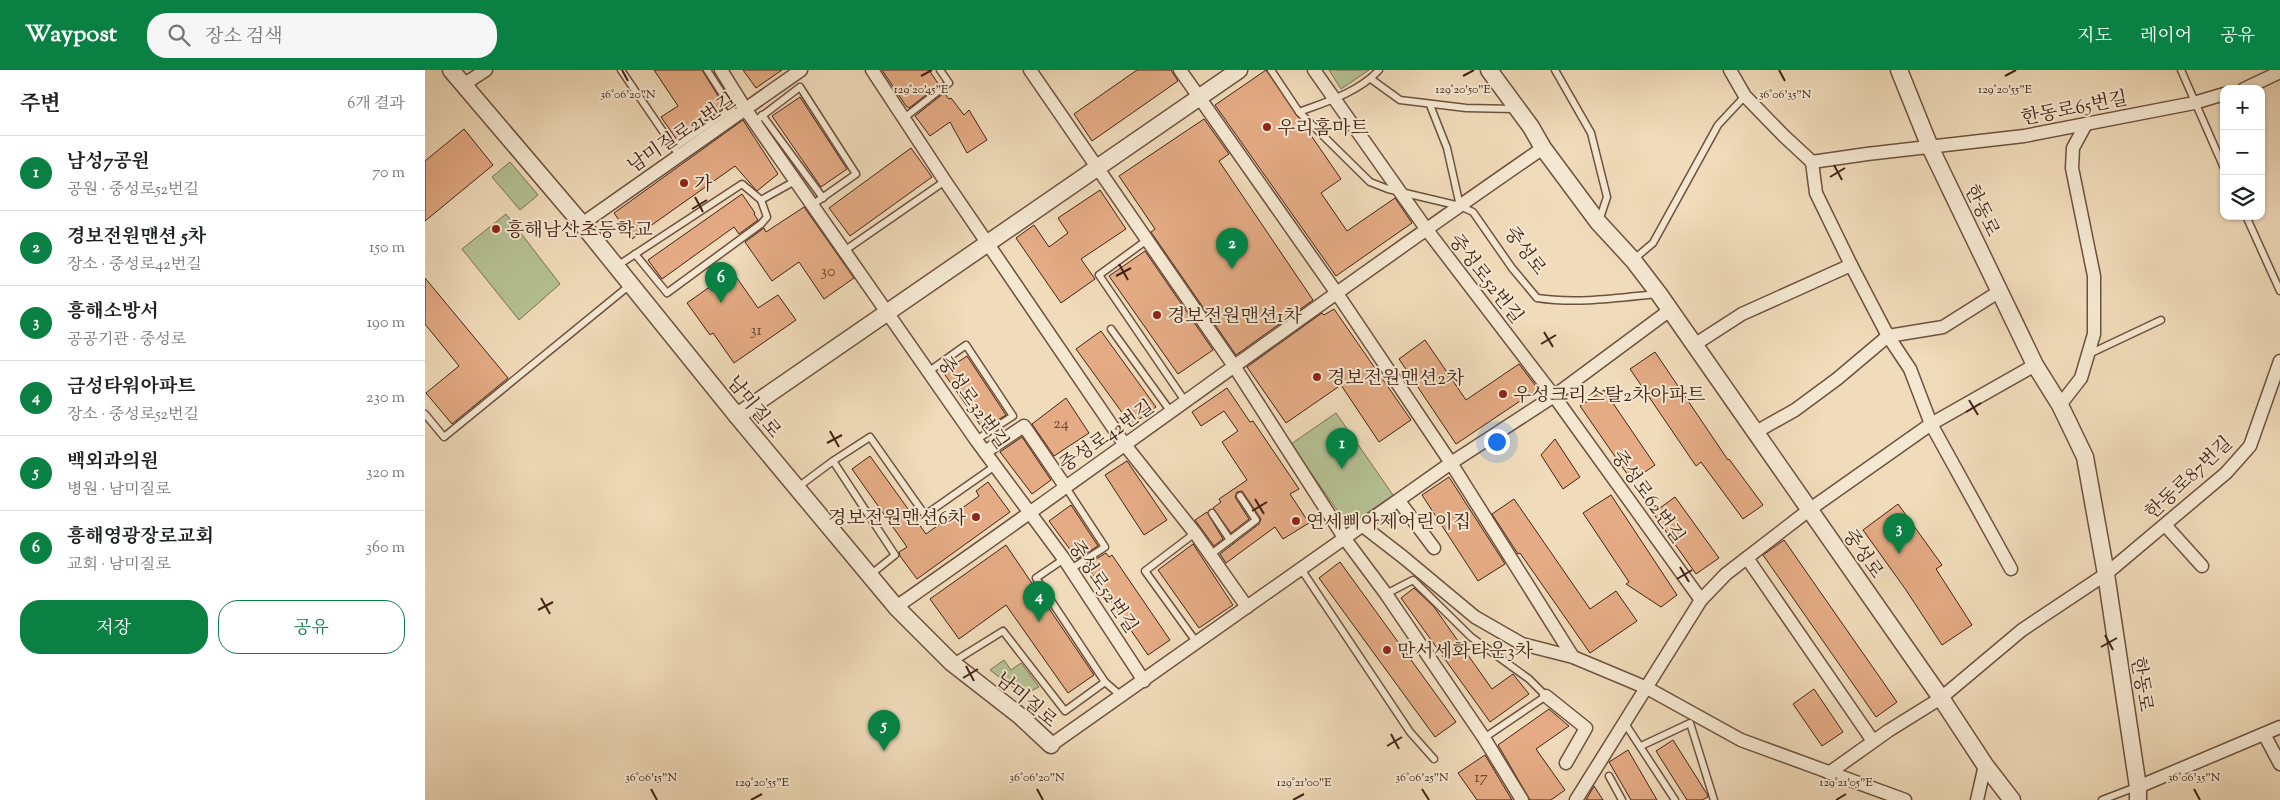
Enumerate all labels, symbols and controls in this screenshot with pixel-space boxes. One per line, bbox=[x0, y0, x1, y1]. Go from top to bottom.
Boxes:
search box bbox=[147, 13, 497, 58]
text: Waypost bbox=[25, 18, 117, 52]
icon: search bbox=[165, 21, 193, 49]
text: 장소 검색 bbox=[205, 24, 283, 51]
text: 지도 bbox=[2077, 24, 2112, 50]
text: 레이어 bbox=[2140, 24, 2192, 50]
text: 공유 bbox=[2220, 24, 2255, 50]
text: 129°20'45"E bbox=[894, 81, 949, 99]
text: 129°20'50"E bbox=[1435, 81, 1492, 99]
text: 129°20'55"E bbox=[1978, 81, 2033, 99]
map controls bbox=[2220, 85, 2265, 220]
button: + bbox=[2220, 85, 2265, 130]
text: 36°06'20"N bbox=[600, 86, 656, 104]
text: 36°06'35"N bbox=[1759, 86, 1812, 104]
street label: 한동로65번길 bbox=[2019, 86, 2130, 133]
street label: 남미질로21번길 bbox=[623, 88, 742, 180]
text: 주변 bbox=[20, 90, 61, 120]
text: 6개 결과 bbox=[347, 93, 405, 116]
place label: 우리홈마트 bbox=[1277, 116, 1369, 143]
marker: 우리홈마트 bbox=[1261, 121, 1273, 133]
button: − bbox=[2220, 130, 2265, 175]
text: 남성7공원 bbox=[67, 149, 150, 176]
text: 1 bbox=[33, 162, 39, 185]
text: 70 m bbox=[372, 162, 405, 185]
place label: 가 bbox=[694, 172, 713, 199]
button: layers bbox=[2220, 175, 2265, 220]
marker: 가 bbox=[678, 177, 690, 189]
text: 공원 · 중성로52번길 bbox=[67, 179, 199, 202]
street label: 한동로 bbox=[1957, 180, 2005, 242]
place label: 흥해남산초등학교 bbox=[506, 218, 653, 245]
street label: 중성로 bbox=[1497, 221, 1551, 282]
marker: 흥해남산초등학교 bbox=[490, 223, 502, 235]
text: 경보전원맨션 5차 bbox=[67, 224, 206, 251]
pin: 2 bbox=[1216, 228, 1248, 269]
street label: 중성로52번길 bbox=[1441, 229, 1529, 330]
text: 2 bbox=[32, 237, 40, 260]
text: 150 m bbox=[369, 237, 405, 260]
text: 장소 · 중성로42번길 bbox=[67, 254, 202, 277]
house number: 30 bbox=[821, 261, 835, 284]
pin: 6 bbox=[705, 262, 737, 303]
text: 흥해소방서 bbox=[67, 299, 159, 326]
place label: 경보전원맨션1차 bbox=[1167, 304, 1303, 331]
marker: 경보전원맨션1차 bbox=[1151, 309, 1163, 321]
text: 3 bbox=[33, 312, 39, 335]
text: 190 m bbox=[367, 312, 405, 335]
house number: 31 bbox=[750, 320, 763, 343]
text: 공공기관 · 중성로 bbox=[67, 329, 186, 352]
street label: 중성로32번길 bbox=[930, 351, 1014, 456]
place label: 경보전원맨션2차 bbox=[1327, 366, 1465, 393]
street label: 남미질로 bbox=[719, 371, 787, 445]
marker: 경보전원맨션2차 bbox=[1311, 371, 1323, 383]
text: 금성타워아파트 bbox=[67, 374, 195, 401]
place label: 우성크리스탈2차아파트 bbox=[1513, 383, 1705, 410]
text: 4 bbox=[32, 387, 40, 410]
text: 230 m bbox=[366, 387, 405, 410]
marker: 우성크리스탈2차아파트 bbox=[1497, 388, 1509, 400]
street label: 중성로42번길 bbox=[1055, 394, 1160, 480]
text: 장소 · 중성로52번길 bbox=[67, 404, 199, 427]
house number: 24 bbox=[1053, 413, 1069, 436]
pin: 1 bbox=[1326, 428, 1358, 469]
your location bbox=[1484, 429, 1510, 455]
street label: 한동로87번길 bbox=[2140, 431, 2239, 526]
street label: 중성로62번길 bbox=[1604, 445, 1690, 550]
text: 백외과의원 bbox=[67, 449, 159, 476]
text: 5 bbox=[33, 462, 39, 485]
text: 320 m bbox=[366, 462, 405, 485]
text: 병원 · 남미질로 bbox=[67, 479, 171, 502]
place label: 경보전원맨션6차 bbox=[828, 506, 967, 533]
place label: 연세삐아제어린이집 bbox=[1306, 510, 1471, 537]
marker: 경보전원맨션6차 bbox=[970, 511, 982, 523]
pin: 3 bbox=[1883, 513, 1915, 554]
marker: 연세삐아제어린이집 bbox=[1290, 515, 1302, 527]
text: 흥해영광장로교회 bbox=[67, 524, 214, 551]
street label: 중성로 bbox=[1835, 524, 1889, 585]
street label: 중성로52번길 bbox=[1061, 535, 1143, 639]
text: 6 bbox=[32, 537, 40, 560]
text: 360 m bbox=[366, 537, 405, 560]
text: 교회 · 남미질로 bbox=[67, 554, 171, 577]
pin: 4 bbox=[1023, 581, 1055, 622]
button: 저장 bbox=[20, 600, 208, 654]
button: 공유 bbox=[218, 600, 405, 654]
place label: 만서세화타운3차 bbox=[1397, 639, 1534, 666]
marker: 만서세화타운3차 bbox=[1381, 644, 1393, 656]
street label: 한동로 bbox=[2123, 655, 2158, 714]
street label: 남미질로 bbox=[989, 667, 1062, 735]
pin: 5 bbox=[868, 710, 900, 751]
house number: 17 bbox=[1474, 767, 1488, 790]
text: 36°06'15"N bbox=[625, 769, 677, 787]
text: 36°06'20"N bbox=[1009, 769, 1065, 787]
text: 36°06'25"N bbox=[1395, 769, 1449, 787]
text: 36°06'35"N bbox=[2168, 769, 2221, 787]
text: 129°20'55"E bbox=[735, 774, 790, 792]
text: 129°21'00"E bbox=[1276, 774, 1332, 792]
text: 129°21'05"E bbox=[1819, 774, 1873, 792]

